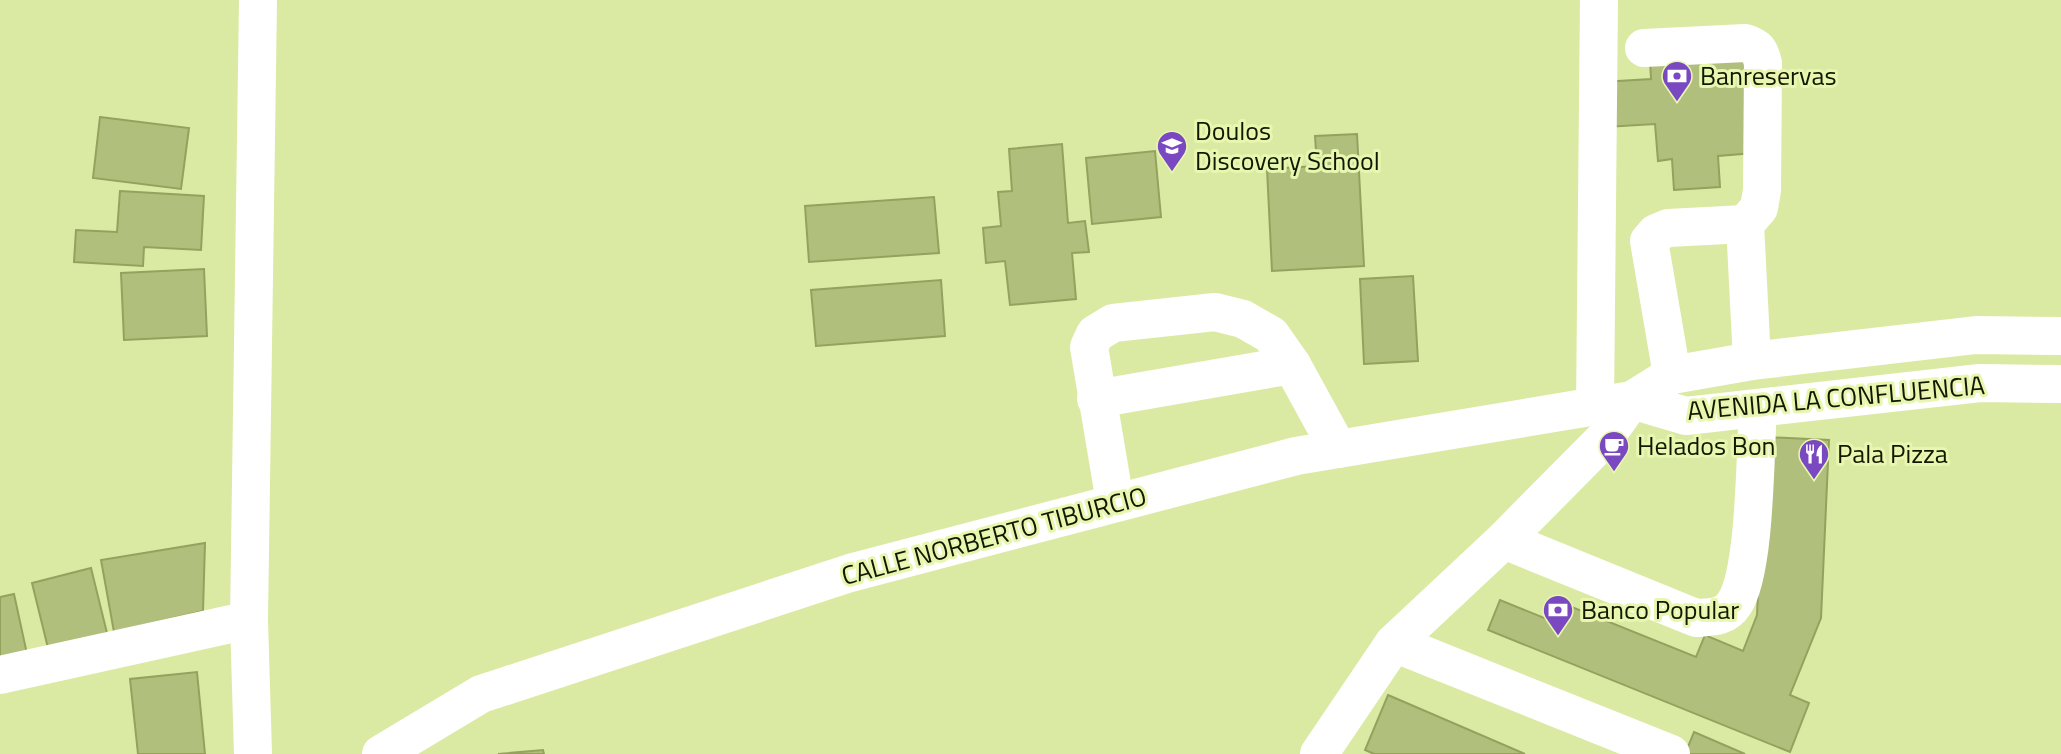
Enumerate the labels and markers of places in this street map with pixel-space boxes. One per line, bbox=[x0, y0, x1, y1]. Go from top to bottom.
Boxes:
place label: Banreservas bbox=[1700, 56, 1837, 95]
bank icon: Banreservas bbox=[1660, 59, 1694, 103]
place label: Doulos Discovery School bbox=[1195, 111, 1380, 180]
school or university icon: Doulos Discovery School bbox=[1155, 129, 1189, 173]
place label: Helados Bon bbox=[1637, 426, 1776, 465]
cafe icon: Helados Bon bbox=[1597, 429, 1631, 473]
place label: Pala Pizza bbox=[1837, 434, 1948, 473]
restaurant icon: Pala Pizza bbox=[1797, 437, 1831, 481]
place label: Banco Popular bbox=[1581, 590, 1739, 629]
bank icon: Banco Popular bbox=[1541, 593, 1575, 637]

